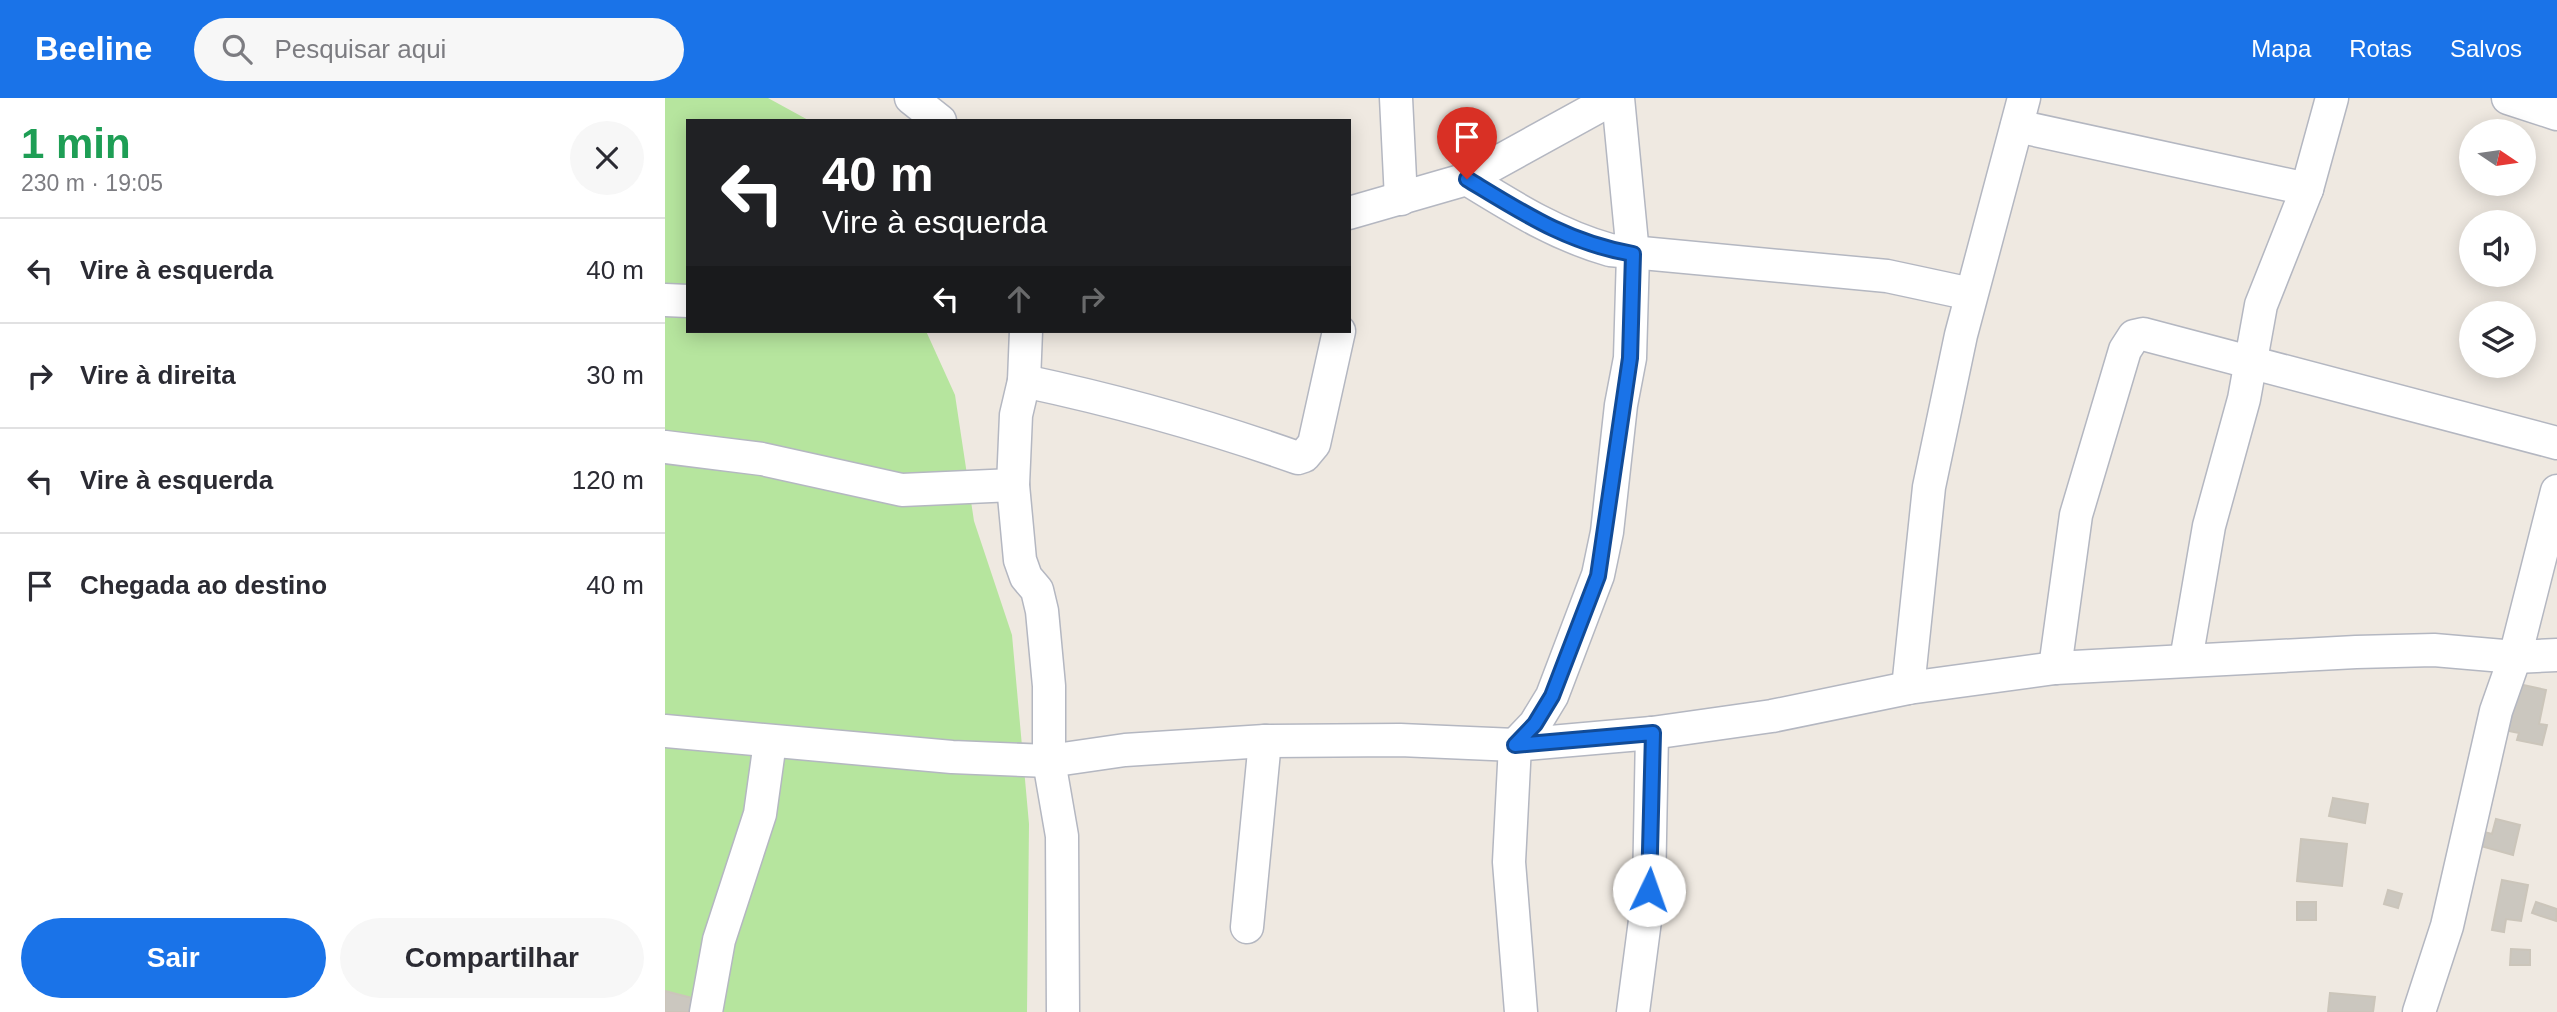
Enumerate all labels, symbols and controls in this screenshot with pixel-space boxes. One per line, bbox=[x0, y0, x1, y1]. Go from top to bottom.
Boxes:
search box bbox=[194, 18, 684, 81]
text: Beeline bbox=[35, 30, 152, 67]
icon: search bbox=[218, 30, 256, 68]
text: Pesquisar aqui bbox=[274, 34, 446, 64]
text: Mapa bbox=[2251, 35, 2311, 62]
text: Rotas bbox=[2349, 35, 2412, 62]
text: Salvos bbox=[2450, 35, 2522, 62]
pin bbox=[1437, 107, 1497, 179]
icon: arrive bbox=[1448, 118, 1486, 156]
north arrow bbox=[2459, 119, 2536, 196]
map controls bbox=[2459, 119, 2536, 378]
text: 1 min bbox=[21, 120, 131, 167]
button: close bbox=[570, 121, 644, 195]
icon: left bbox=[707, 147, 798, 238]
text: 40 m bbox=[822, 147, 934, 201]
text: 230 m · 19:05 bbox=[21, 170, 163, 196]
text: Vire à esquerda bbox=[822, 204, 1047, 240]
button: sound bbox=[2459, 210, 2536, 287]
icon: left bbox=[21, 252, 59, 290]
text: Vire à esquerda bbox=[80, 255, 273, 285]
text: 40 m bbox=[586, 255, 644, 285]
icon: left bbox=[927, 280, 965, 318]
icon: ahead bbox=[1000, 280, 1038, 318]
icon: right bbox=[1073, 280, 1111, 318]
button: layers bbox=[2459, 301, 2536, 378]
icon: right bbox=[21, 357, 59, 395]
text: Vire à direita bbox=[80, 360, 236, 390]
text: 30 m bbox=[586, 360, 644, 390]
icon: left bbox=[21, 462, 59, 500]
text: Vire à esquerda bbox=[80, 465, 273, 495]
text: 120 m bbox=[572, 465, 644, 495]
icon: arrive bbox=[21, 567, 59, 605]
text: Chegada ao destino bbox=[80, 570, 327, 600]
text: 40 m bbox=[586, 570, 644, 600]
position arrow bbox=[1612, 853, 1686, 927]
button: Sair bbox=[21, 918, 326, 998]
button: Compartilhar bbox=[340, 918, 644, 998]

